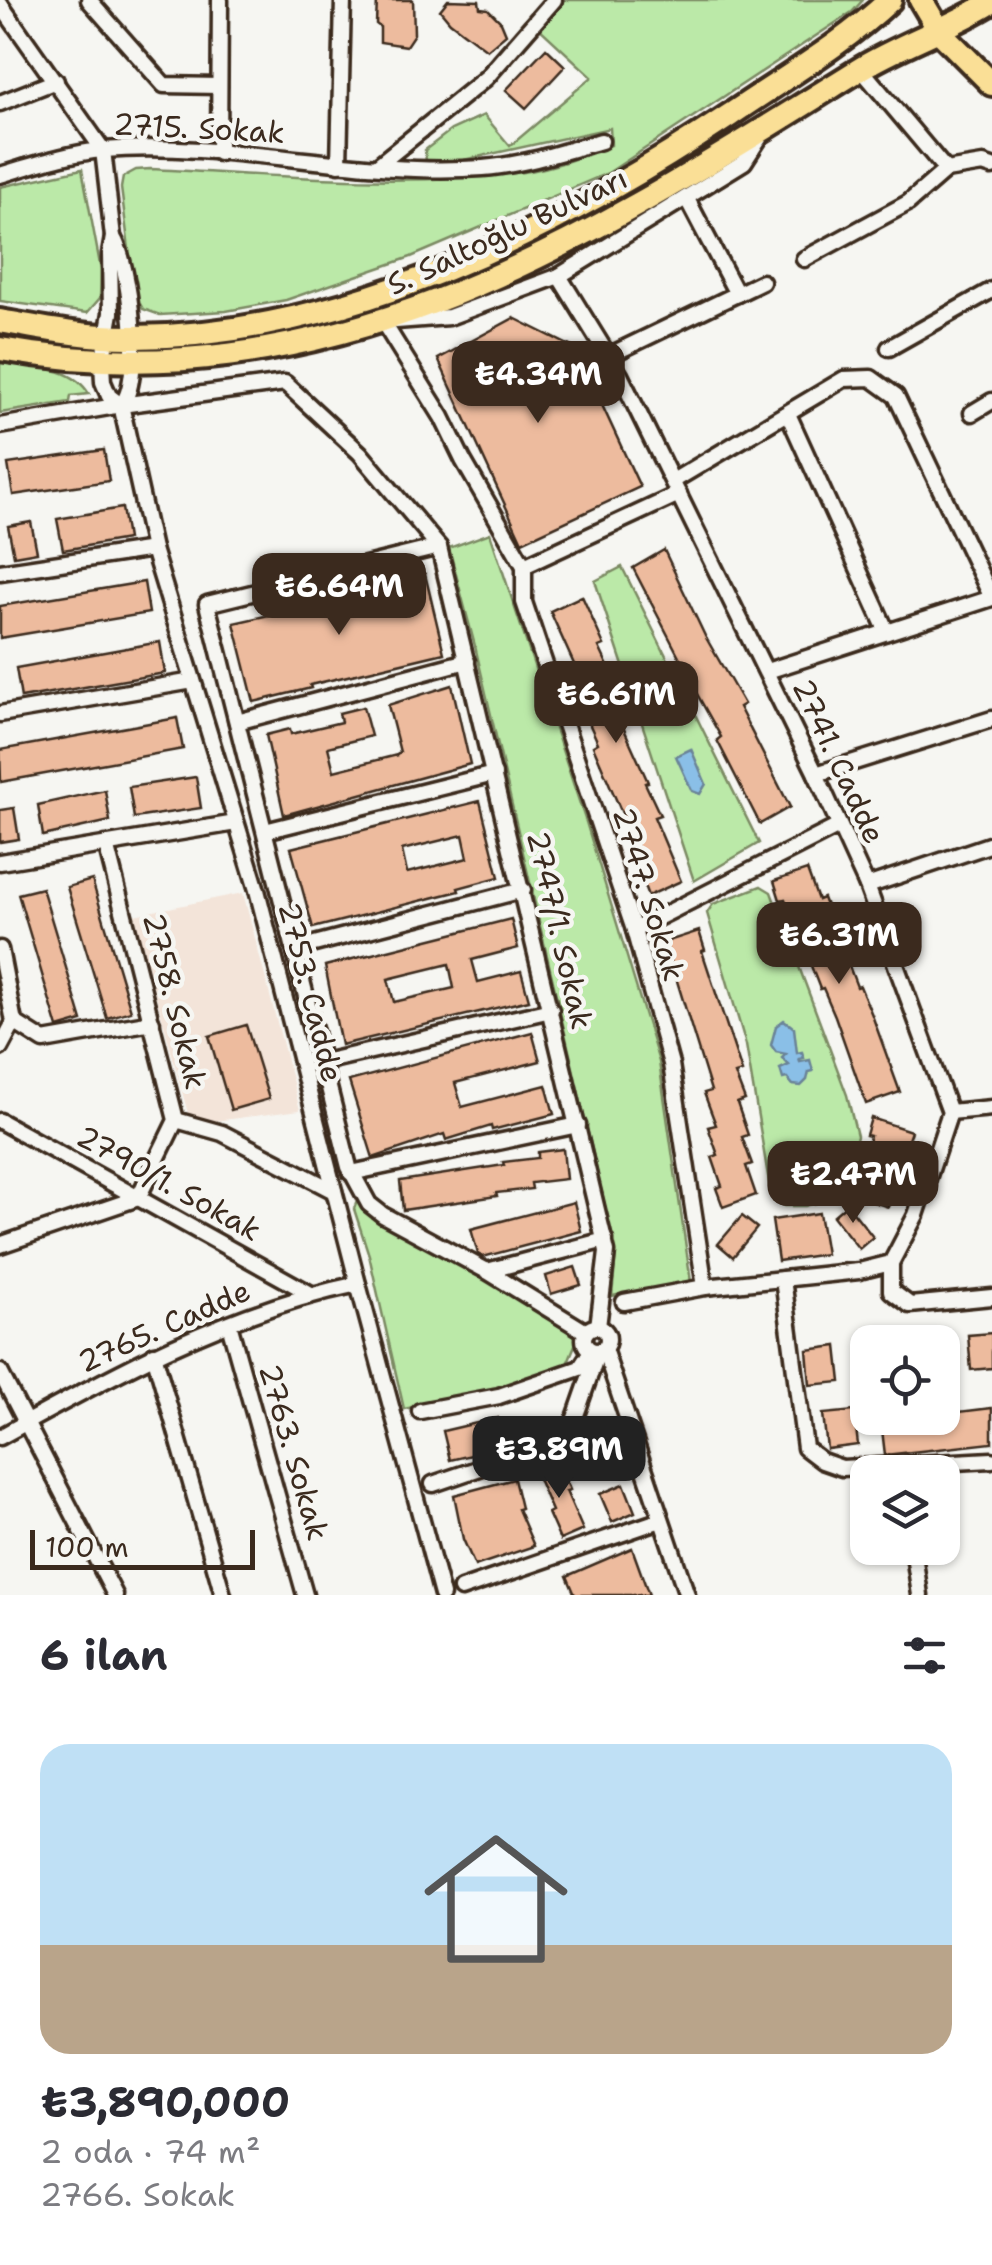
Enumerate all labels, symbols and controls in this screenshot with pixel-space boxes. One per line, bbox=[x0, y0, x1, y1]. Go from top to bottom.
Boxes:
street label: 2715. Sokak bbox=[112, 103, 286, 153]
street label: S. Saltoğlu Bulvarı bbox=[380, 157, 634, 305]
pin: ₺4.34M bbox=[457, 341, 619, 426]
text: ₺4.34M bbox=[474, 352, 602, 395]
pin: ₺6.64M bbox=[258, 553, 420, 638]
text: ₺6.64M bbox=[274, 564, 404, 607]
pin: ₺6.61M bbox=[535, 661, 697, 746]
text: ₺6.61M bbox=[556, 672, 676, 715]
street label: 2741. Cadde bbox=[783, 672, 895, 850]
street label: 2747. Sokak bbox=[603, 802, 695, 986]
street label: 2747/1. Sokak bbox=[517, 827, 603, 1033]
street label: 2753. Cadde bbox=[269, 898, 353, 1086]
pin: ₺6.31M bbox=[758, 902, 920, 987]
street label: 2758. Sokak bbox=[133, 909, 217, 1093]
text: ₺6.31M bbox=[779, 913, 899, 956]
street label: 2790/1. Sokak bbox=[69, 1115, 269, 1251]
pin: ₺2.47M bbox=[772, 1141, 934, 1226]
text: ₺2.47M bbox=[789, 1152, 917, 1195]
street label: 2765. Cadde bbox=[71, 1270, 257, 1382]
map controls bbox=[850, 1325, 960, 1565]
button: locate bbox=[850, 1325, 960, 1435]
street label: 2763. Sokak bbox=[249, 1359, 339, 1545]
pin: ₺3.89M bbox=[478, 1416, 640, 1501]
text: ₺3.89M bbox=[495, 1427, 623, 1470]
button: layers bbox=[850, 1455, 960, 1565]
scale bar bbox=[30, 1525, 255, 1570]
text: 100 m bbox=[45, 1528, 129, 1566]
text: 6 ilan bbox=[40, 1627, 168, 1683]
icon: filters bbox=[897, 1628, 952, 1683]
icon: home bbox=[406, 1809, 586, 1989]
text: ₺3,890,000 bbox=[40, 2074, 290, 2130]
text: 2 oda · 74 m² bbox=[40, 2130, 260, 2173]
text: 2766. Sokak bbox=[40, 2173, 235, 2216]

